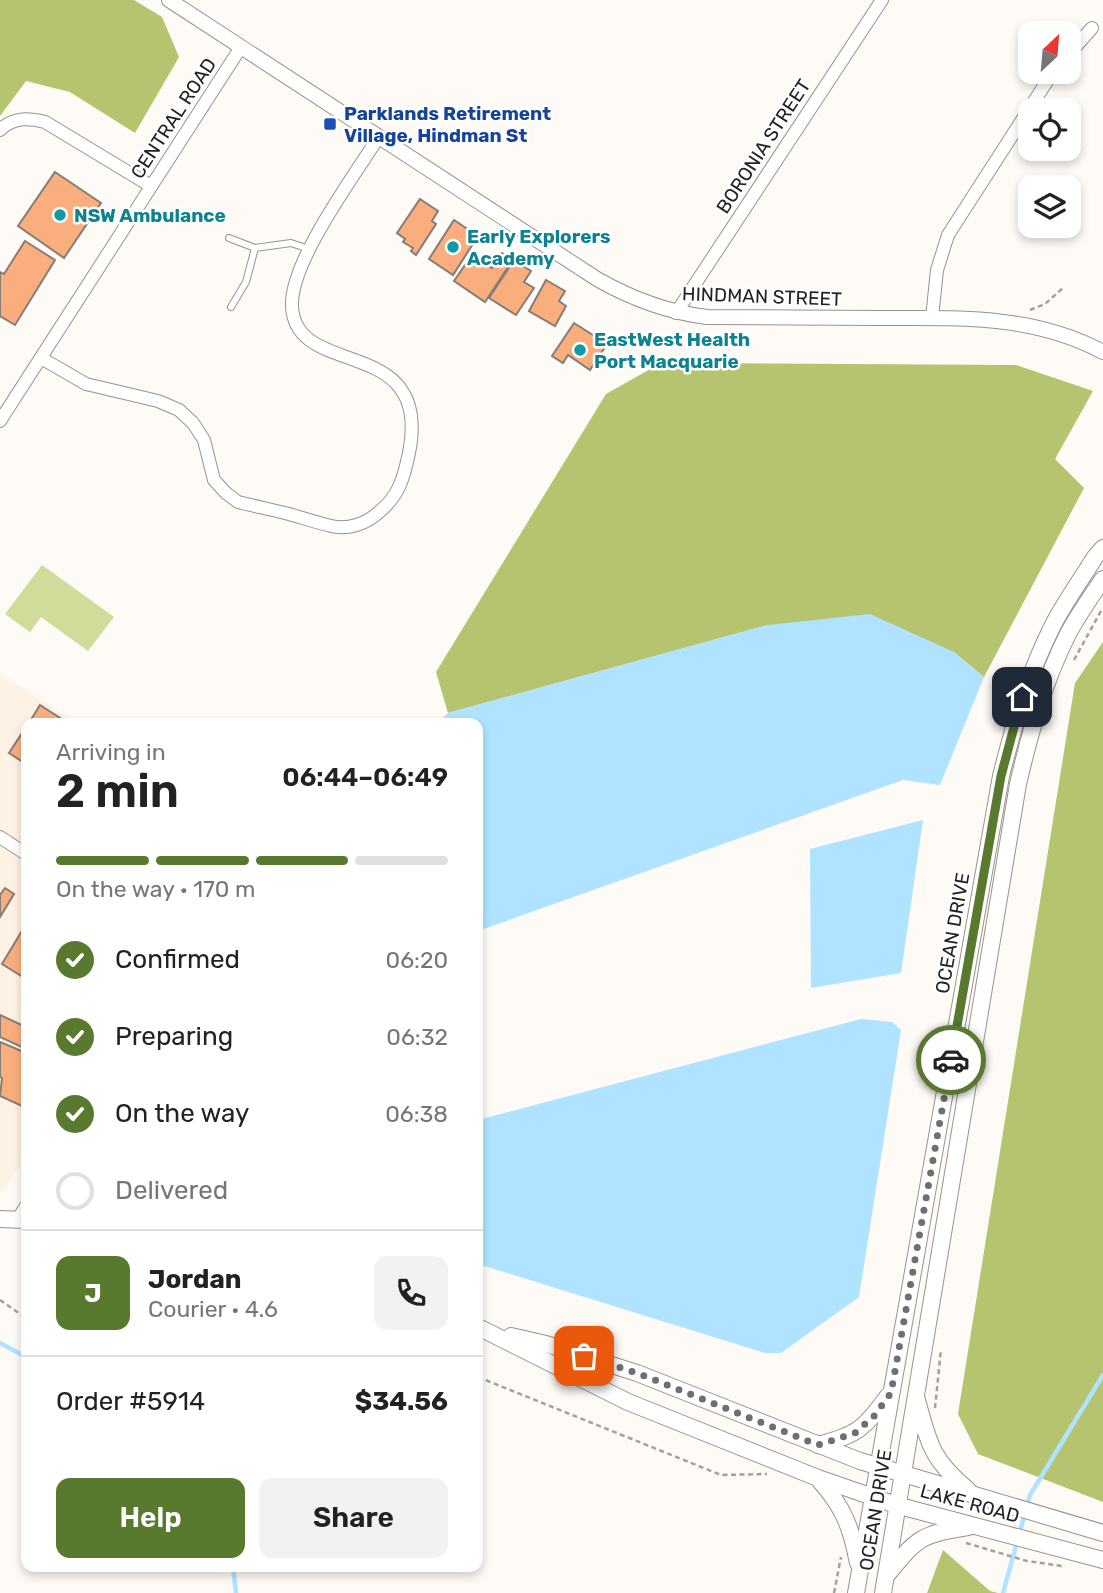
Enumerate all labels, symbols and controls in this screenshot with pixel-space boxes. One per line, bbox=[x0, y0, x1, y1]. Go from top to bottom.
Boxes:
north arrow bbox=[1018, 21, 1082, 84]
map controls bbox=[1018, 21, 1081, 238]
street label: CENTRAL ROAD bbox=[126, 54, 221, 183]
street label: BORONIA STREET bbox=[711, 75, 815, 218]
button: locate bbox=[1018, 98, 1081, 161]
place label: Parklands Retirement Village, Hindman St bbox=[344, 102, 551, 147]
marker: Parklands Retirement Village, Hindman St bbox=[322, 116, 338, 132]
button: layers bbox=[1018, 175, 1081, 238]
place label: NSW Ambulance bbox=[74, 204, 226, 227]
marker: NSW Ambulance bbox=[52, 207, 68, 223]
place label: Early Explorers Academy bbox=[467, 225, 611, 270]
marker: Early Explorers Academy bbox=[445, 239, 461, 255]
street label: HINDMAN STREET bbox=[682, 282, 842, 311]
place label: EastWest Health Port Macquarie bbox=[594, 328, 750, 373]
marker: EastWest Health Port Macquarie bbox=[572, 342, 588, 358]
pin bbox=[992, 667, 1052, 727]
icon: home bbox=[1003, 678, 1041, 716]
text: Arriving in bbox=[56, 738, 166, 766]
text: 06:44–06:49 bbox=[282, 762, 448, 793]
text: 2 min bbox=[56, 764, 179, 819]
street label: OCEAN DRIVE bbox=[931, 871, 974, 995]
text: On the way · 170 m bbox=[56, 875, 255, 903]
icon: check bbox=[56, 941, 94, 979]
text: Confirmed bbox=[115, 944, 240, 975]
text: 06:20 bbox=[386, 946, 448, 974]
icon: check bbox=[56, 1018, 94, 1056]
text: Preparing bbox=[115, 1021, 233, 1052]
text: 06:32 bbox=[386, 1023, 448, 1051]
courier bbox=[916, 1025, 986, 1095]
icon: car bbox=[932, 1041, 970, 1079]
icon: check bbox=[56, 1095, 94, 1133]
text: On the way bbox=[115, 1098, 249, 1129]
text: 06:38 bbox=[385, 1100, 448, 1128]
text: Delivered bbox=[115, 1175, 228, 1206]
button: phone bbox=[374, 1256, 448, 1330]
text: Jordan bbox=[148, 1264, 241, 1295]
text: J bbox=[84, 1278, 102, 1309]
text: Courier · 4.6 bbox=[148, 1295, 278, 1323]
pin bbox=[554, 1326, 614, 1386]
icon: bag bbox=[565, 1337, 603, 1375]
text: Order #5914 bbox=[56, 1386, 205, 1417]
text: $34.56 bbox=[355, 1386, 448, 1417]
street label: OCEAN DRIVE bbox=[855, 1448, 896, 1572]
button: Help bbox=[56, 1478, 245, 1558]
button: Share bbox=[259, 1478, 448, 1558]
street label: LAKE ROAD bbox=[918, 1479, 1022, 1528]

